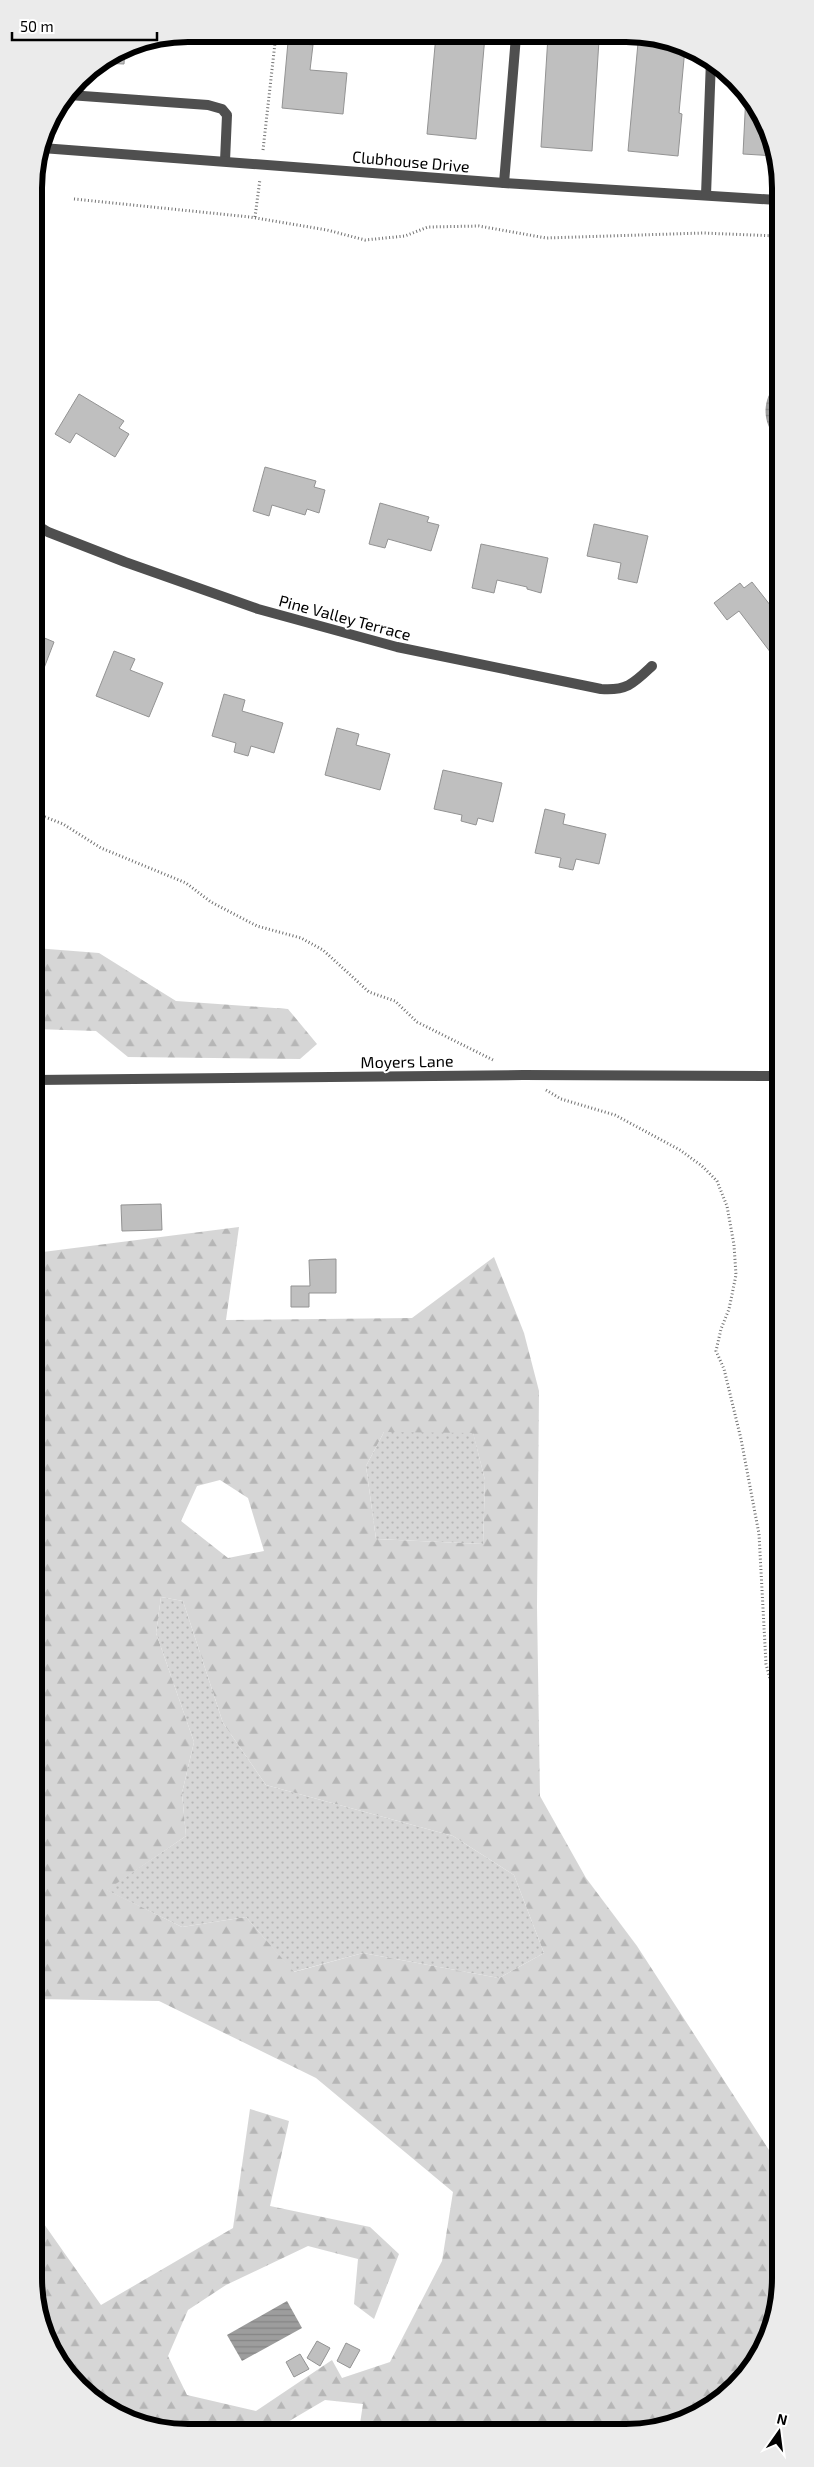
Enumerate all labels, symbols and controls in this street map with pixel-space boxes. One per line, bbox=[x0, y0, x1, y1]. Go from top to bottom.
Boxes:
scale bar bbox=[12, 10, 158, 42]
text: 50 m bbox=[20, 17, 54, 35]
street label: Clubhouse Drive bbox=[351, 146, 471, 176]
street label: Pine Valley Terrace bbox=[277, 590, 413, 644]
street label: Moyers Lane bbox=[360, 1051, 454, 1071]
north arrow bbox=[754, 2407, 804, 2457]
text: N bbox=[775, 2409, 789, 2428]

